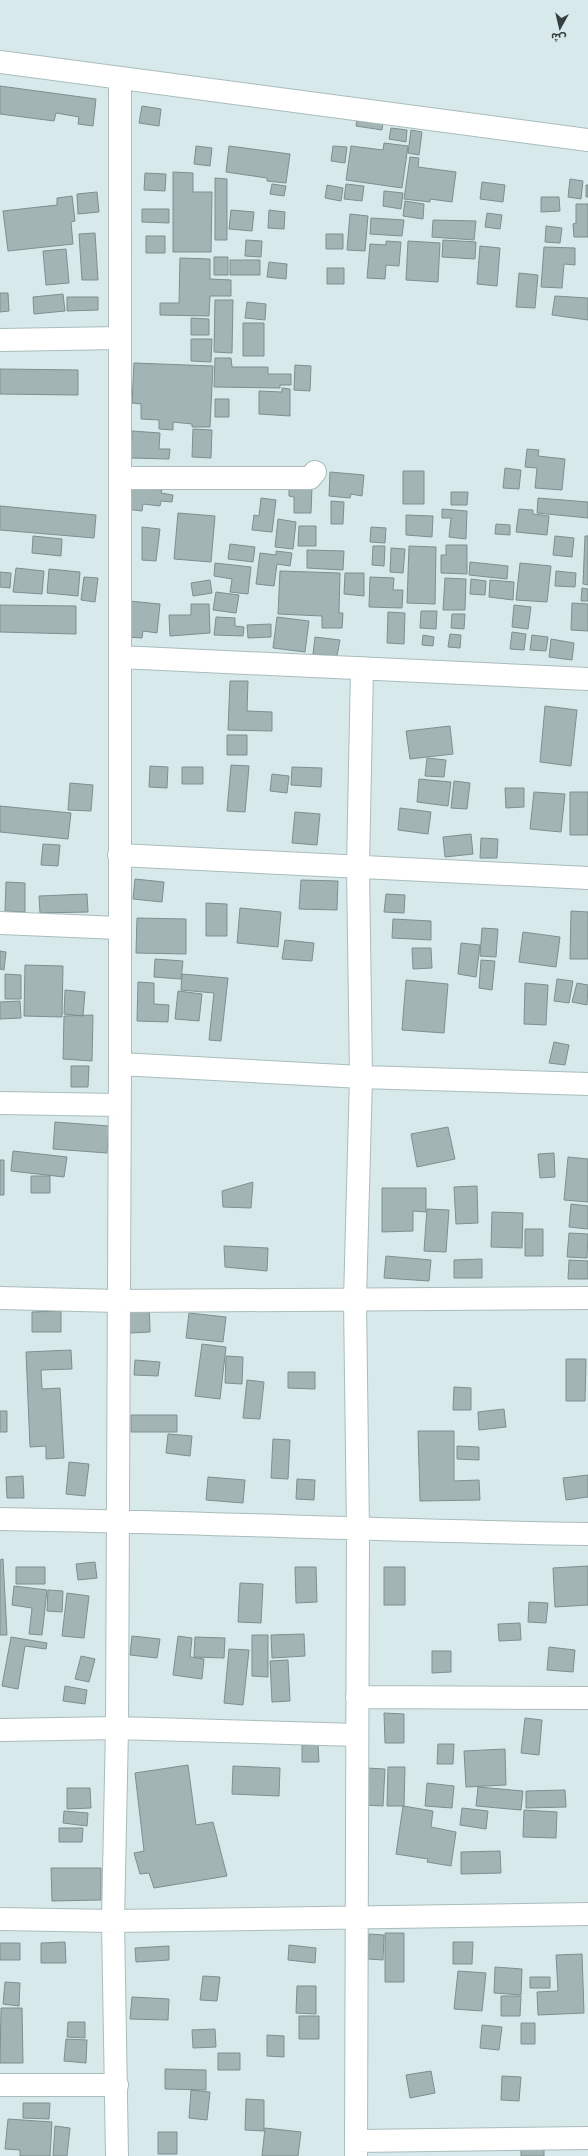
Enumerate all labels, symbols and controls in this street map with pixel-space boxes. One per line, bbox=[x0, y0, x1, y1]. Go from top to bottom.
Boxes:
north arrow bbox=[540, 8, 580, 48]
text: ش bbox=[550, 30, 567, 46]

